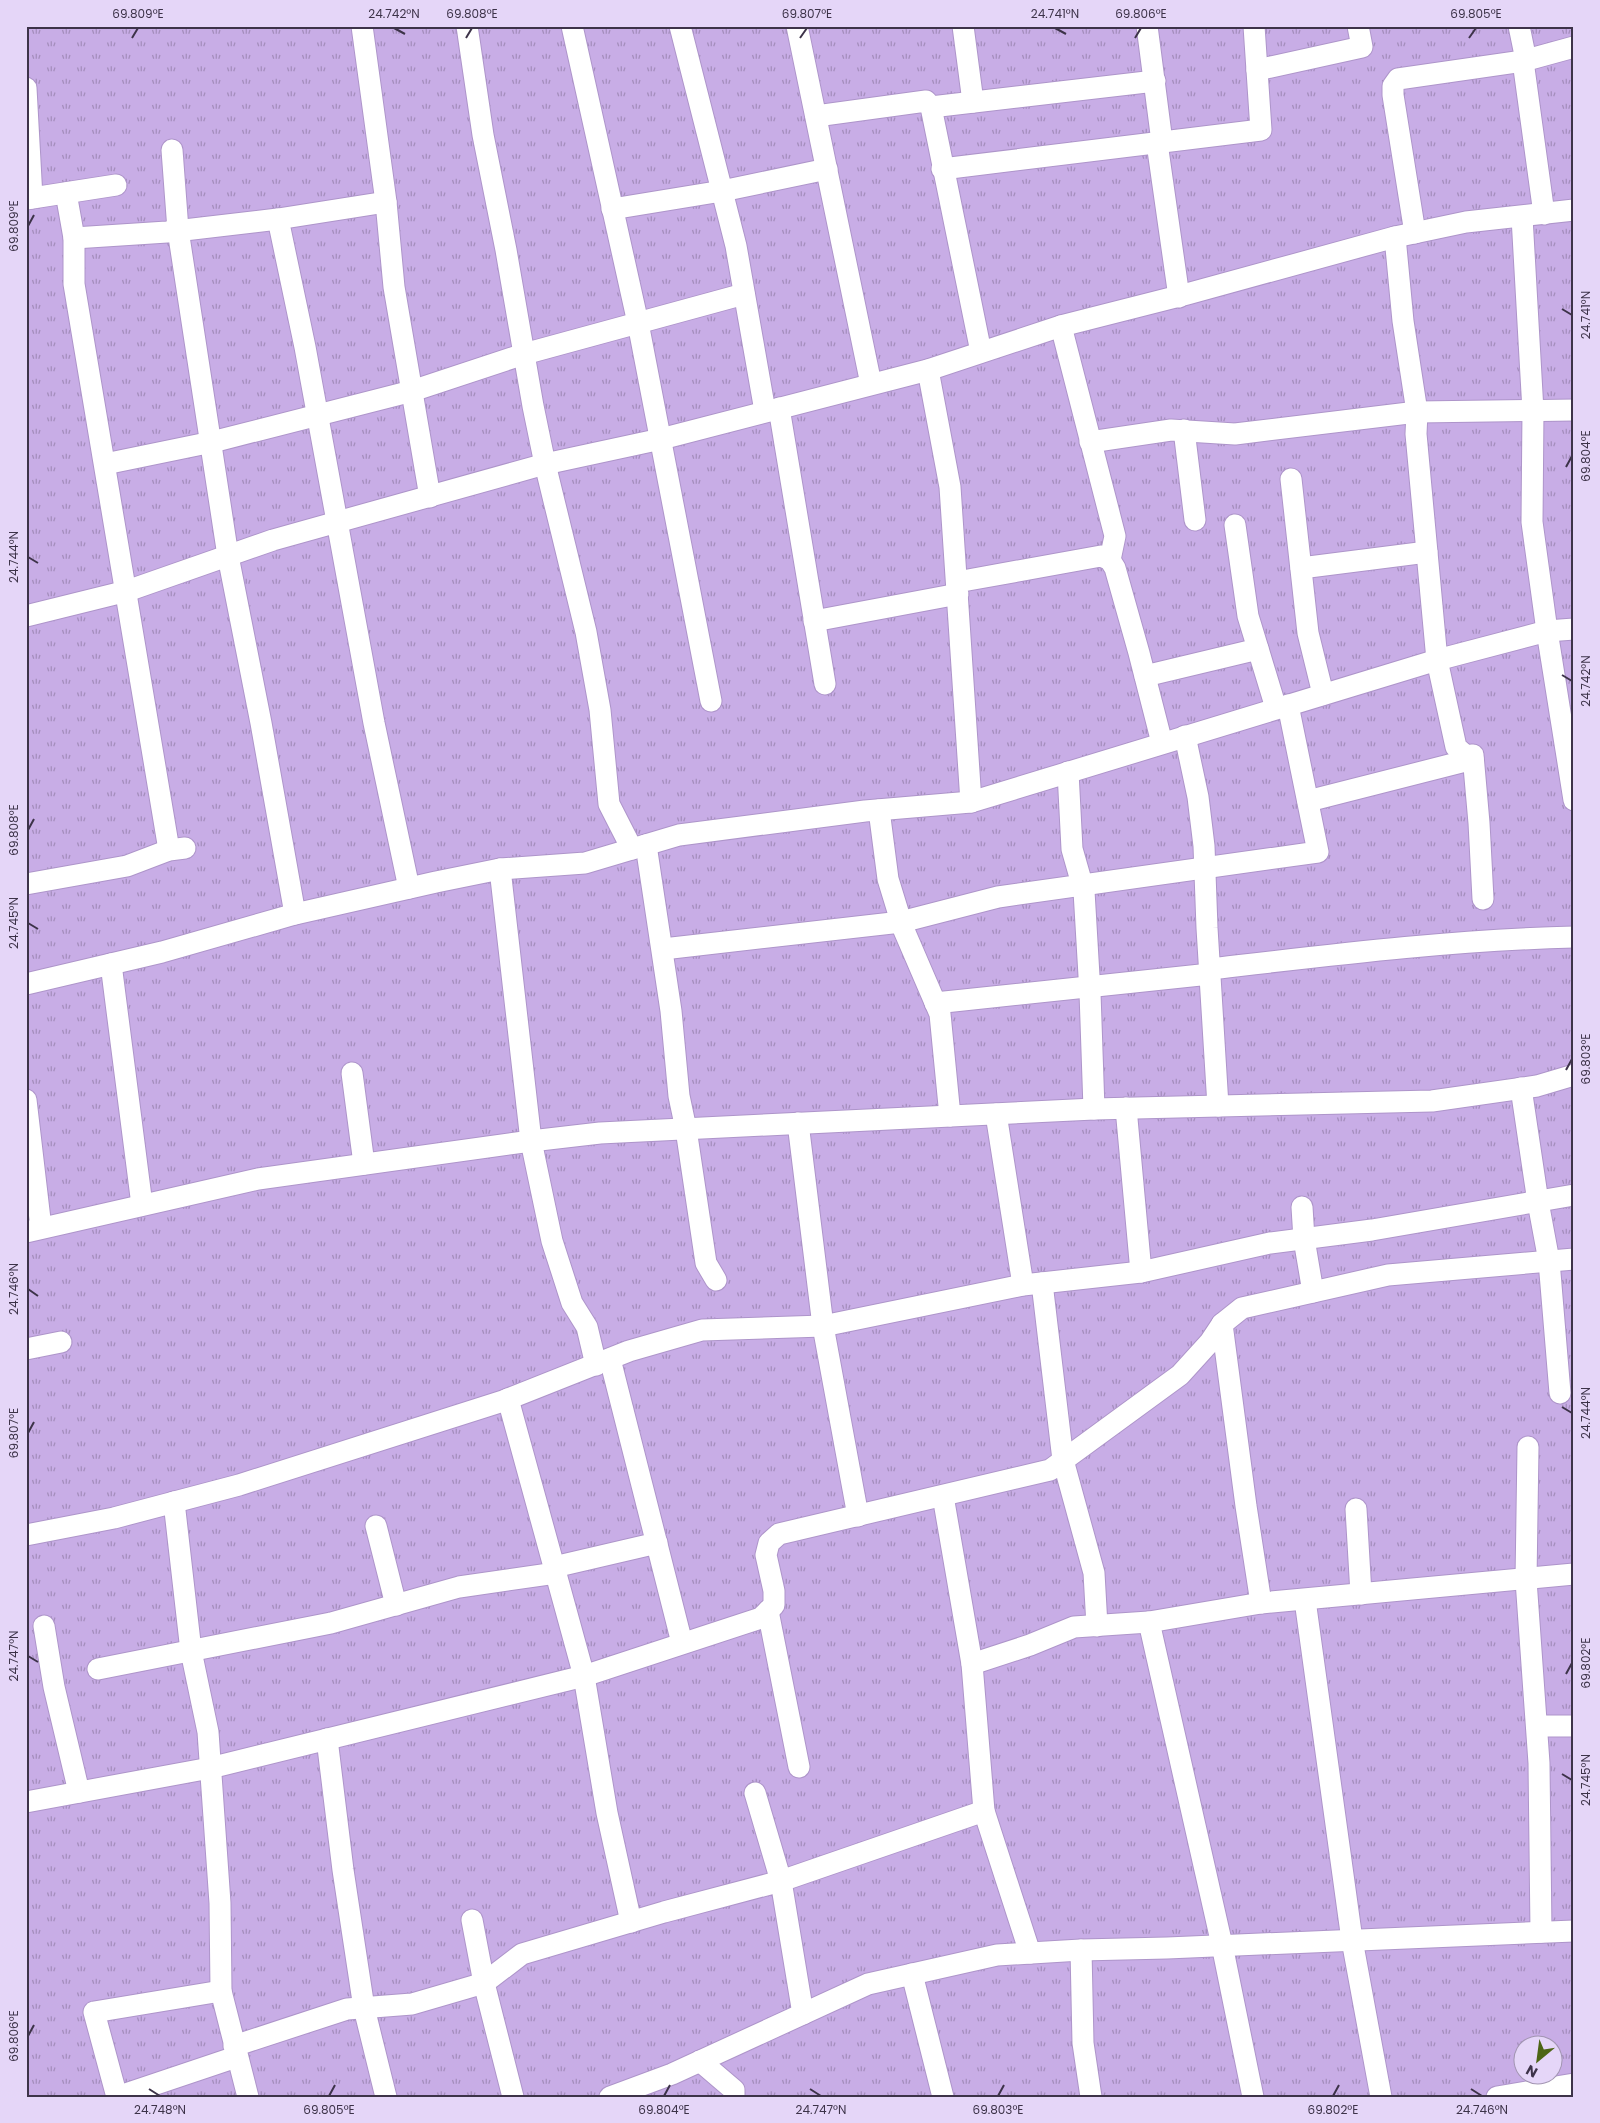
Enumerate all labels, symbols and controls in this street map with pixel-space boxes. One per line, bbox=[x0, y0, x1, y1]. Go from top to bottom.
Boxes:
text: 69.809°E bbox=[112, 5, 164, 22]
text: 24.742°N bbox=[368, 5, 420, 22]
text: 69.808°E bbox=[446, 5, 498, 22]
text: 69.807°E bbox=[782, 5, 832, 22]
text: 24.741°N bbox=[1031, 5, 1079, 22]
text: 69.806°E bbox=[1115, 5, 1167, 22]
text: 69.805°E bbox=[1450, 5, 1502, 22]
text: 69.809°E bbox=[5, 200, 22, 252]
text: 24.741°N bbox=[1577, 291, 1594, 339]
text: 69.804°E bbox=[1577, 430, 1594, 482]
text: 24.744°N bbox=[5, 531, 22, 583]
text: 24.742°N bbox=[1577, 655, 1594, 707]
text: 69.808°E bbox=[5, 804, 22, 856]
text: 24.745°N bbox=[5, 897, 22, 949]
text: 69.803°E bbox=[1577, 1034, 1594, 1084]
text: 24.746°N bbox=[5, 1263, 22, 1315]
text: 24.744°N bbox=[1577, 1387, 1594, 1439]
text: 69.807°E bbox=[5, 1408, 22, 1458]
text: 24.747°N bbox=[5, 1631, 22, 1681]
text: 69.802°E bbox=[1577, 1638, 1594, 1688]
text: 24.745°N bbox=[1577, 1754, 1594, 1806]
text: 69.806°E bbox=[5, 2010, 22, 2062]
north arrow bbox=[1512, 2036, 1562, 2086]
text: N bbox=[1522, 2060, 1541, 2083]
text: 24.748°N bbox=[134, 2101, 186, 2118]
text: 69.805°E bbox=[303, 2101, 355, 2118]
text: 69.804°E bbox=[638, 2101, 690, 2118]
text: 24.747°N bbox=[796, 2101, 846, 2118]
text: 69.803°E bbox=[973, 2101, 1023, 2118]
text: 69.802°E bbox=[1308, 2101, 1358, 2118]
text: 24.746°N bbox=[1456, 2101, 1508, 2118]

